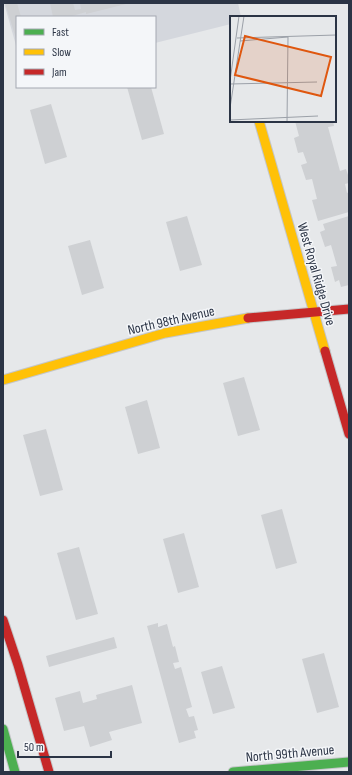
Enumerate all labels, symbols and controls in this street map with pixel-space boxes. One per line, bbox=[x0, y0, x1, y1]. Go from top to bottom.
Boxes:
legend bbox=[16, 16, 156, 88]
inset map bbox=[230, 16, 336, 122]
text: Fast bbox=[52, 25, 69, 40]
text: Slow bbox=[52, 45, 71, 60]
text: Jam bbox=[51, 65, 67, 80]
street label: West Royal Ridge Drive bbox=[294, 221, 339, 328]
street label: North 98th Avenue bbox=[126, 302, 216, 339]
scale bar bbox=[18, 733, 111, 759]
text: 50 m bbox=[24, 740, 44, 755]
street label: North 99th Avenue bbox=[245, 741, 335, 766]

